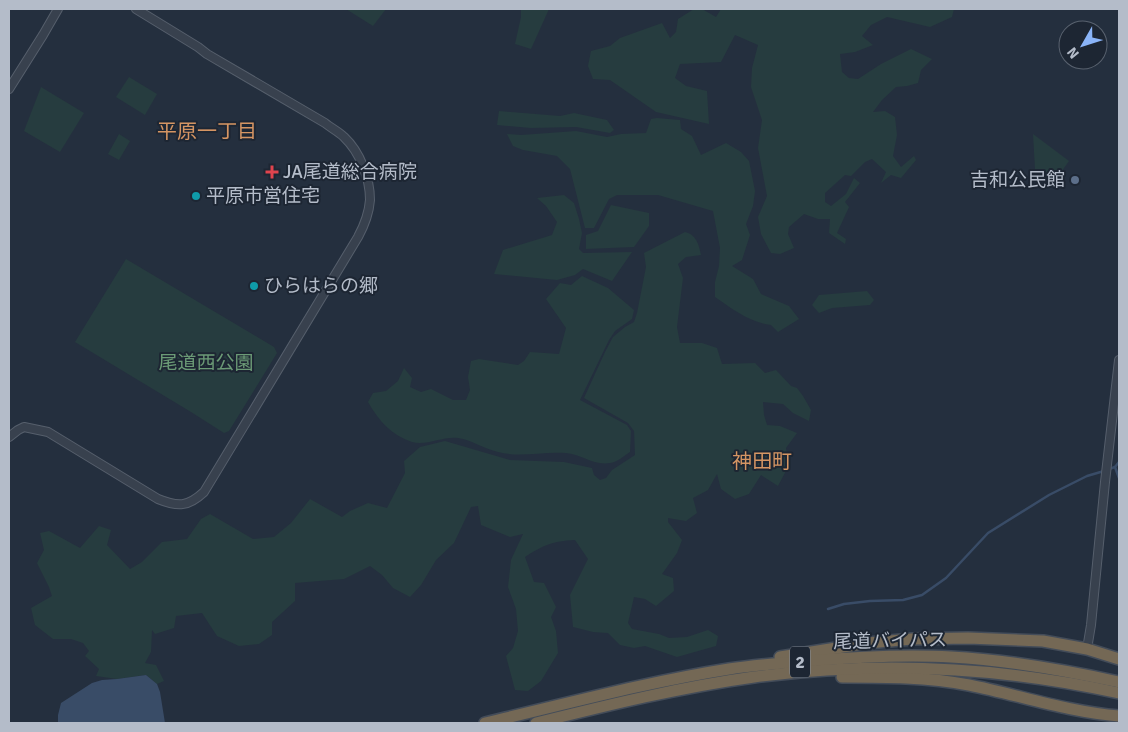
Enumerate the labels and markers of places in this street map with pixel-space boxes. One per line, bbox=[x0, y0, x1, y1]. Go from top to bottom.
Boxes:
place label: JA尾道総合病院 bbox=[283, 160, 417, 184]
marker: JA尾道総合病院 bbox=[265, 165, 279, 179]
place label: 吉和公民館 bbox=[970, 168, 1065, 192]
marker: 吉和公民館 bbox=[1069, 174, 1081, 186]
place label: 平原市営住宅 bbox=[206, 184, 320, 208]
marker: 平原市営住宅 bbox=[190, 190, 202, 202]
place label: ひらはらの郷 bbox=[264, 274, 378, 298]
marker: ひらはらの郷 bbox=[248, 280, 260, 292]

